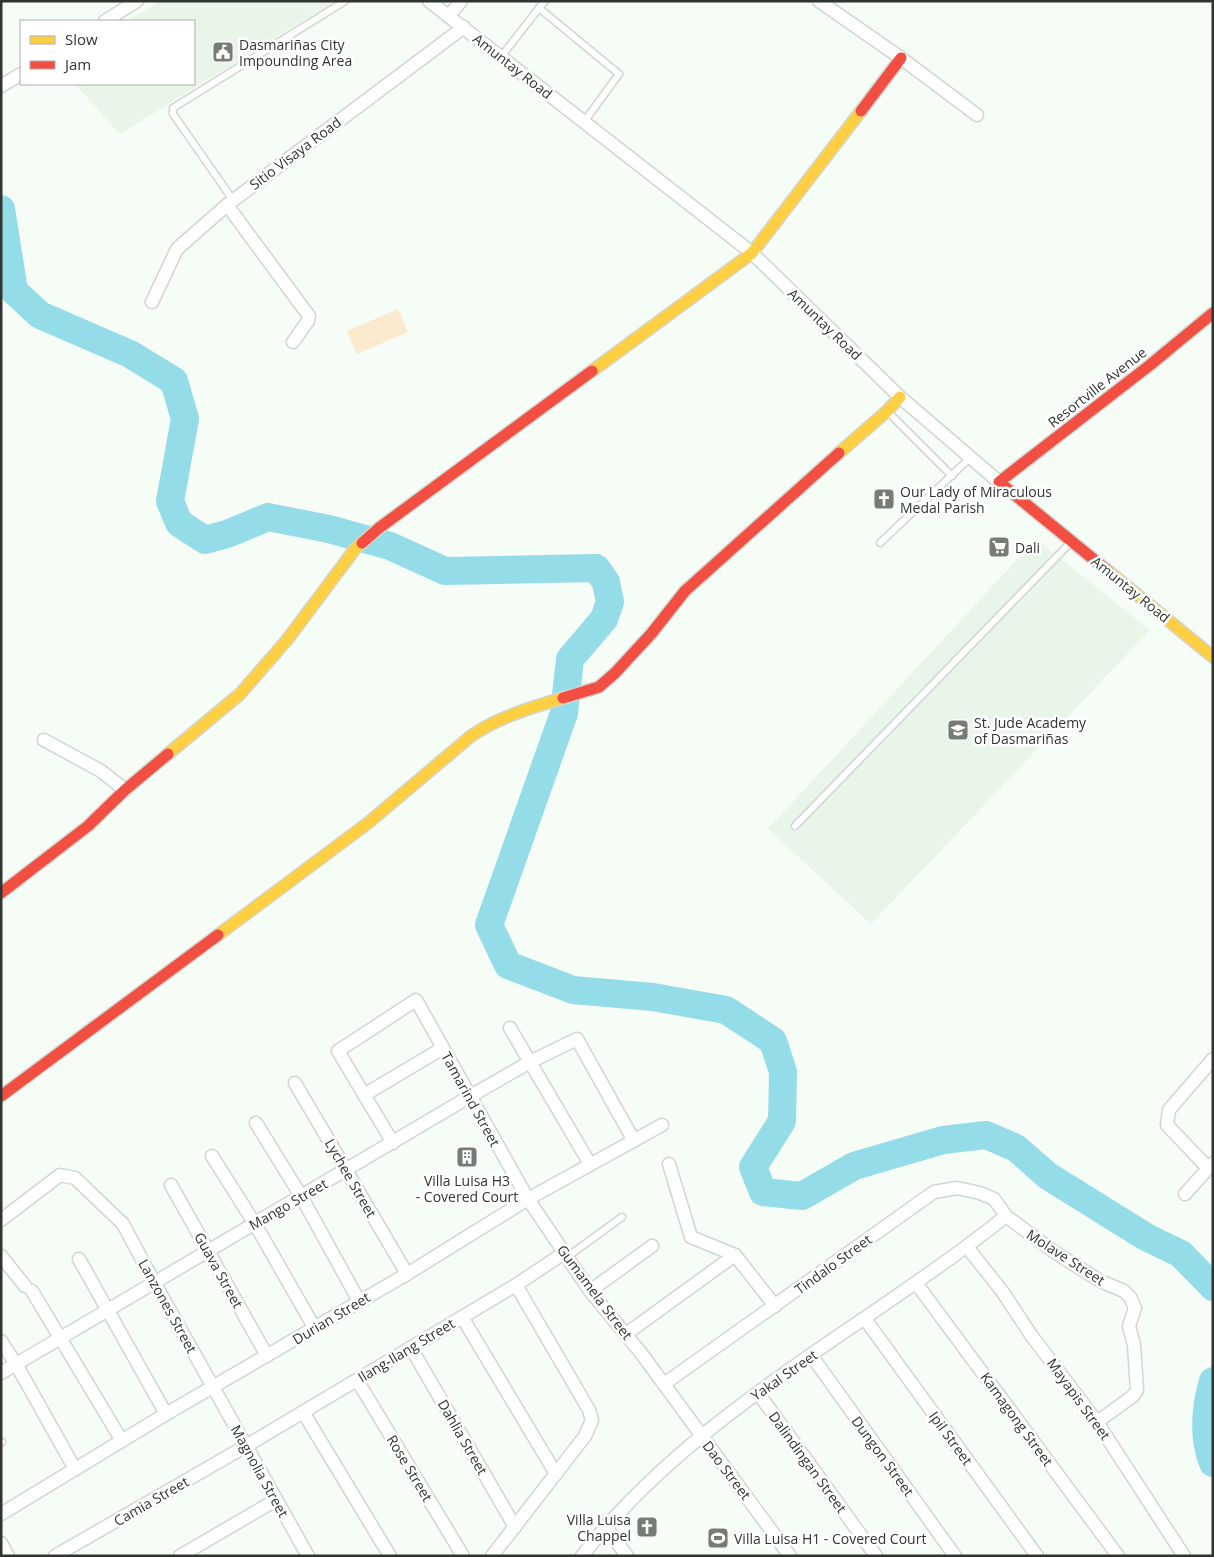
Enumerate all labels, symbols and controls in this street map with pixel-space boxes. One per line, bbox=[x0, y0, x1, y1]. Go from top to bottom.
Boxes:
legend bbox=[20, 20, 195, 85]
text: Slow bbox=[65, 29, 98, 49]
street label: Amuntay Road bbox=[469, 29, 557, 103]
place label: Dasmariñas City Impounding Area bbox=[239, 35, 352, 70]
public building icon: Dasmariñas City Impounding Area bbox=[211, 40, 235, 64]
text: Jam bbox=[63, 54, 91, 74]
street label: Sitio Visaya Road bbox=[245, 112, 345, 194]
street label: Amuntay Road bbox=[784, 284, 866, 364]
street label: Resortville Avenue bbox=[1044, 342, 1150, 431]
place label: Our Lady of Miraculous Medal Parish bbox=[900, 482, 1052, 517]
church icon: Our Lady of Miraculous Medal Parish bbox=[872, 487, 896, 511]
supermarket icon: Dali bbox=[987, 535, 1011, 559]
place label: Dali bbox=[1015, 538, 1040, 557]
street label: Amuntay Road bbox=[1088, 551, 1174, 627]
place label: St. Jude Academy of Dasmariñas bbox=[974, 713, 1087, 748]
school or university icon: St. Jude Academy of Dasmariñas bbox=[946, 718, 970, 742]
street label: Tamarind Street bbox=[437, 1048, 505, 1150]
street label: Lychee Street bbox=[321, 1135, 381, 1221]
building icon: Villa Luisa H3 - Covered Court bbox=[455, 1145, 479, 1169]
place label: Villa Luisa H3 - Covered Court bbox=[416, 1171, 518, 1206]
street label: Mango Street bbox=[245, 1174, 331, 1234]
street label: Molave Street bbox=[1023, 1225, 1109, 1289]
street label: Guava Street bbox=[190, 1229, 248, 1311]
street label: Tindalo Street bbox=[791, 1230, 875, 1298]
street label: Gumamela Street bbox=[553, 1241, 637, 1343]
street label: Lanzones Street bbox=[134, 1256, 202, 1356]
street label: Durian Street bbox=[289, 1287, 373, 1349]
street label: Ilang-Ilang Street bbox=[354, 1314, 458, 1386]
street label: Yakal Street bbox=[747, 1345, 821, 1405]
street label: Mayapis Street bbox=[1043, 1354, 1115, 1444]
street label: Kamagong Street bbox=[976, 1368, 1058, 1470]
street label: Dahlia Street bbox=[434, 1396, 492, 1478]
street label: Dalindingan Street bbox=[765, 1407, 851, 1517]
street label: Ipil Street bbox=[925, 1407, 977, 1469]
street label: Dungon Street bbox=[847, 1412, 919, 1500]
street label: Magnolia Street bbox=[227, 1422, 293, 1520]
street label: Rose Street bbox=[383, 1431, 437, 1505]
street label: Dao Street bbox=[699, 1437, 755, 1503]
street label: Camia Street bbox=[110, 1472, 192, 1530]
place label: Villa Luisa Chappel bbox=[567, 1510, 631, 1545]
church icon: Villa Luisa Chappel bbox=[635, 1515, 659, 1539]
sports icon: Villa Luisa H1 - Covered Court bbox=[706, 1526, 730, 1550]
place label: Villa Luisa H1 - Covered Court bbox=[734, 1529, 926, 1548]

